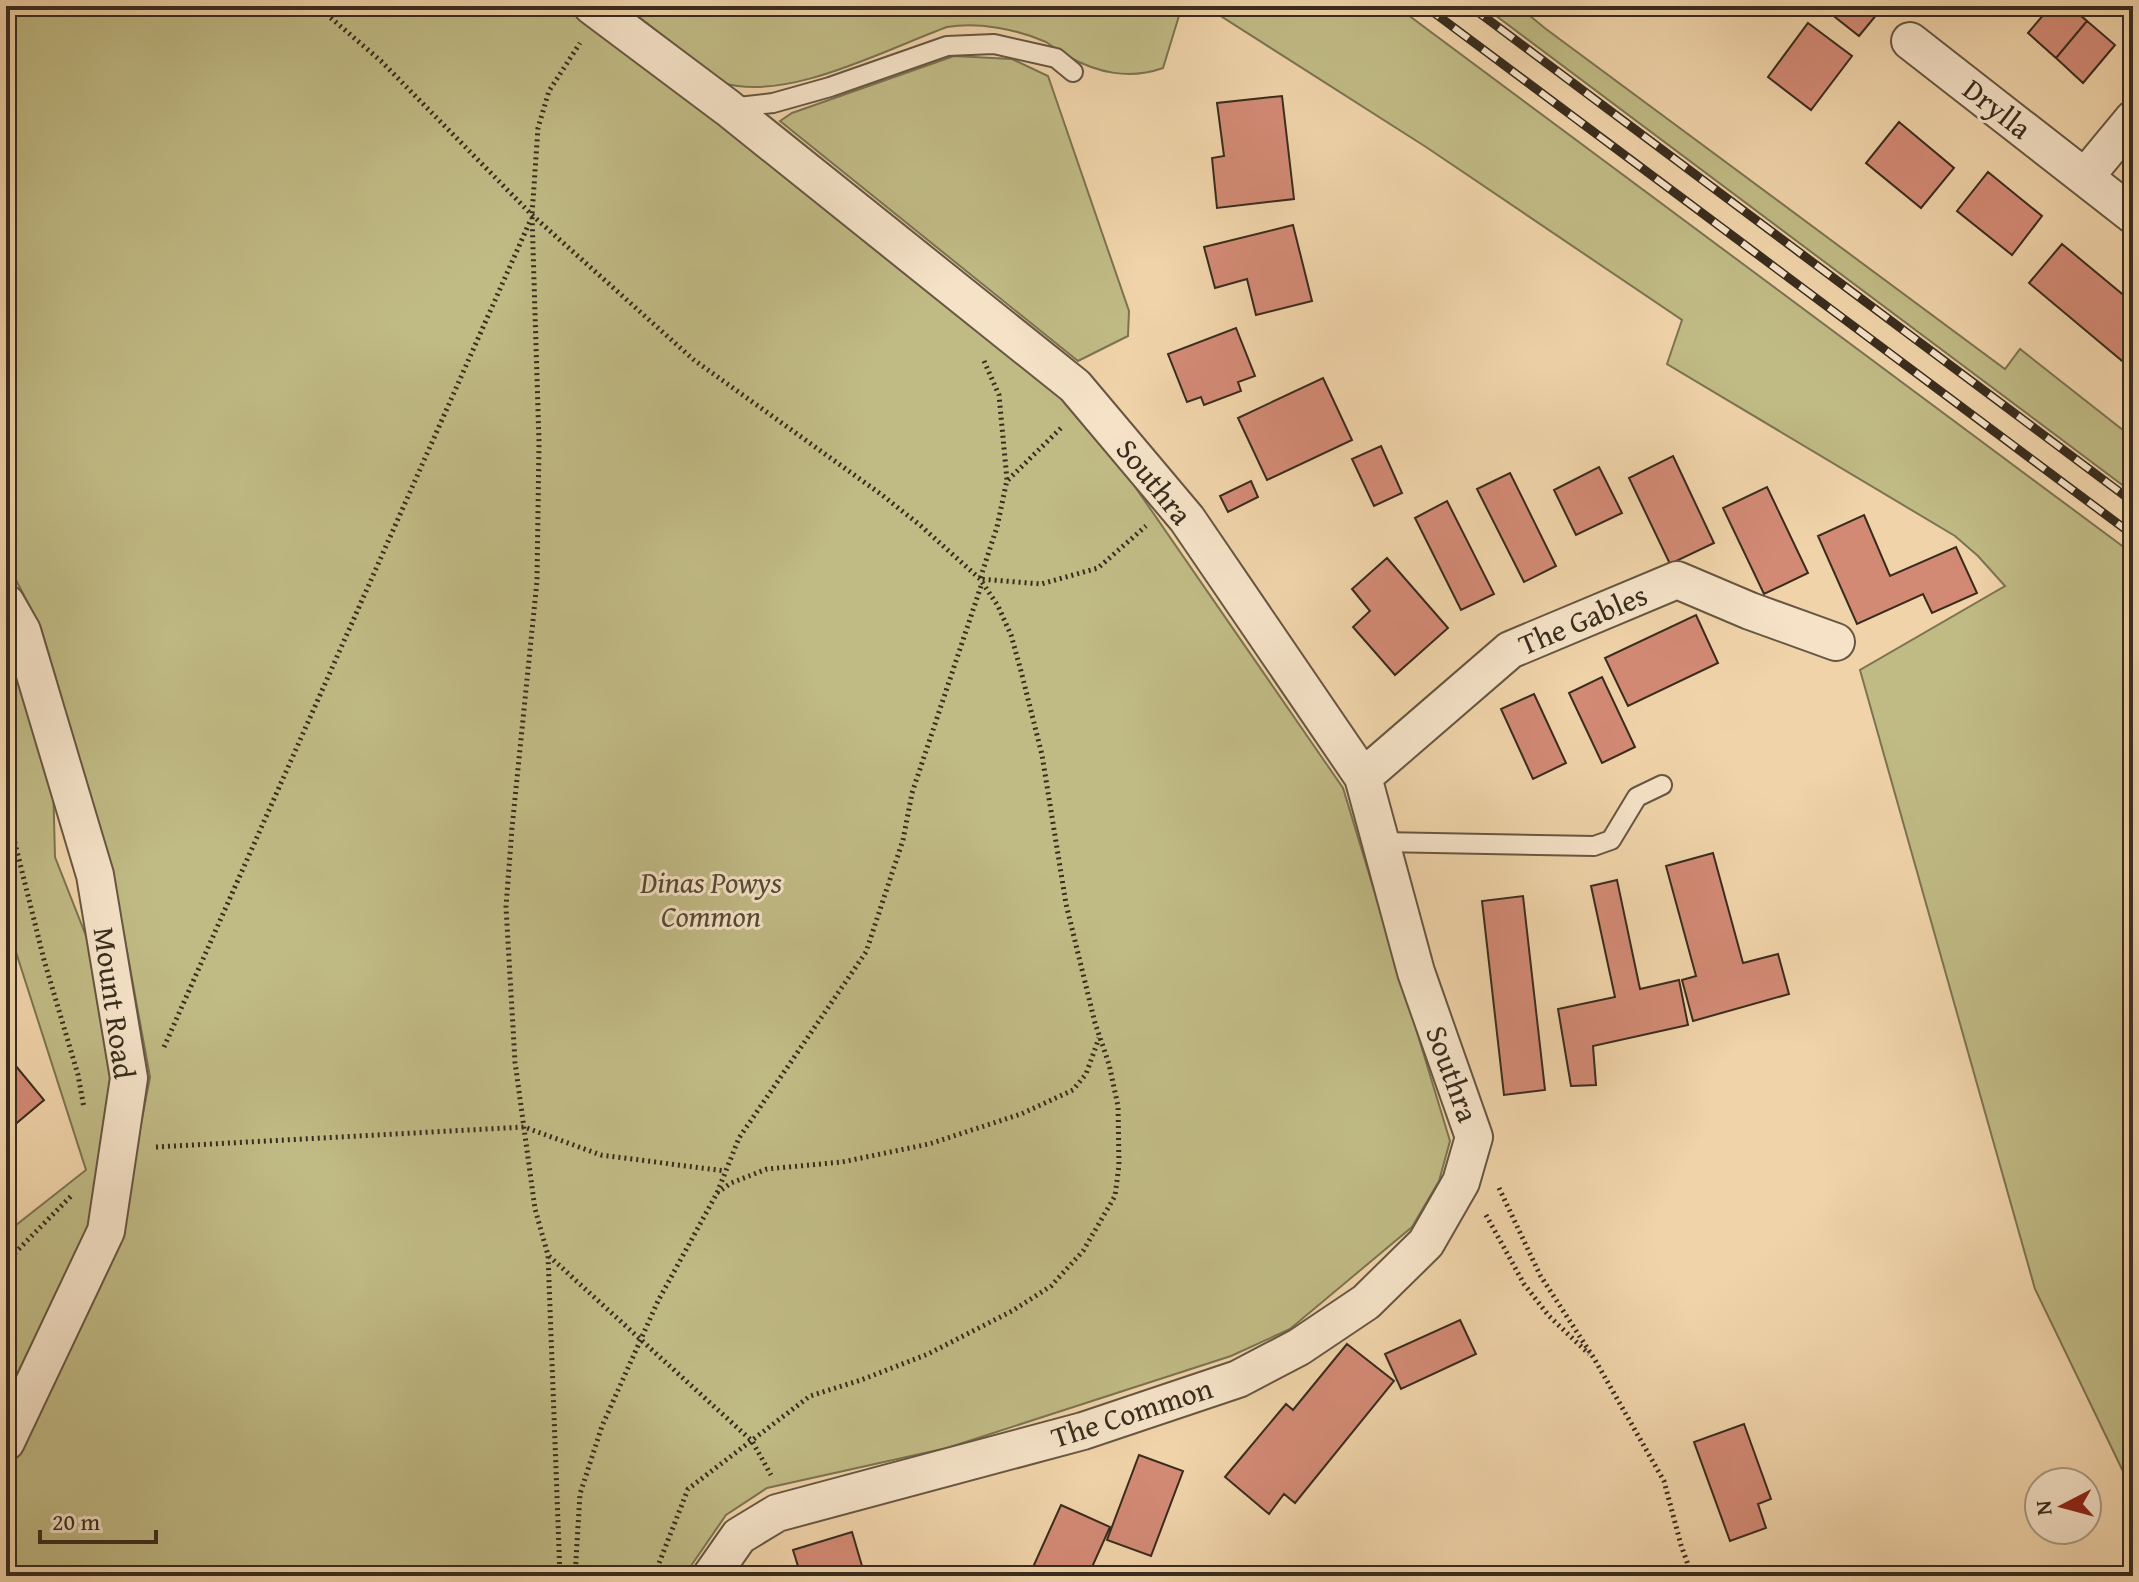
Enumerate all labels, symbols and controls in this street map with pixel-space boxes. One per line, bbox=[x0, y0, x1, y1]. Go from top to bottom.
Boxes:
street label: Drylla bbox=[1954, 67, 2041, 149]
street label: Southra bbox=[1106, 429, 1203, 534]
street label: The Gables bbox=[1511, 572, 1654, 666]
park label: Dinas Powys Common bbox=[639, 860, 782, 938]
street label: Mount Road bbox=[83, 924, 147, 1082]
street label: Southra bbox=[1415, 1019, 1491, 1128]
street label: The Common bbox=[1045, 1365, 1218, 1459]
north arrow bbox=[2023, 1466, 2103, 1546]
scale bar bbox=[40, 1494, 156, 1544]
text: N bbox=[2026, 1499, 2060, 1517]
text: 20 m bbox=[52, 1504, 100, 1539]

